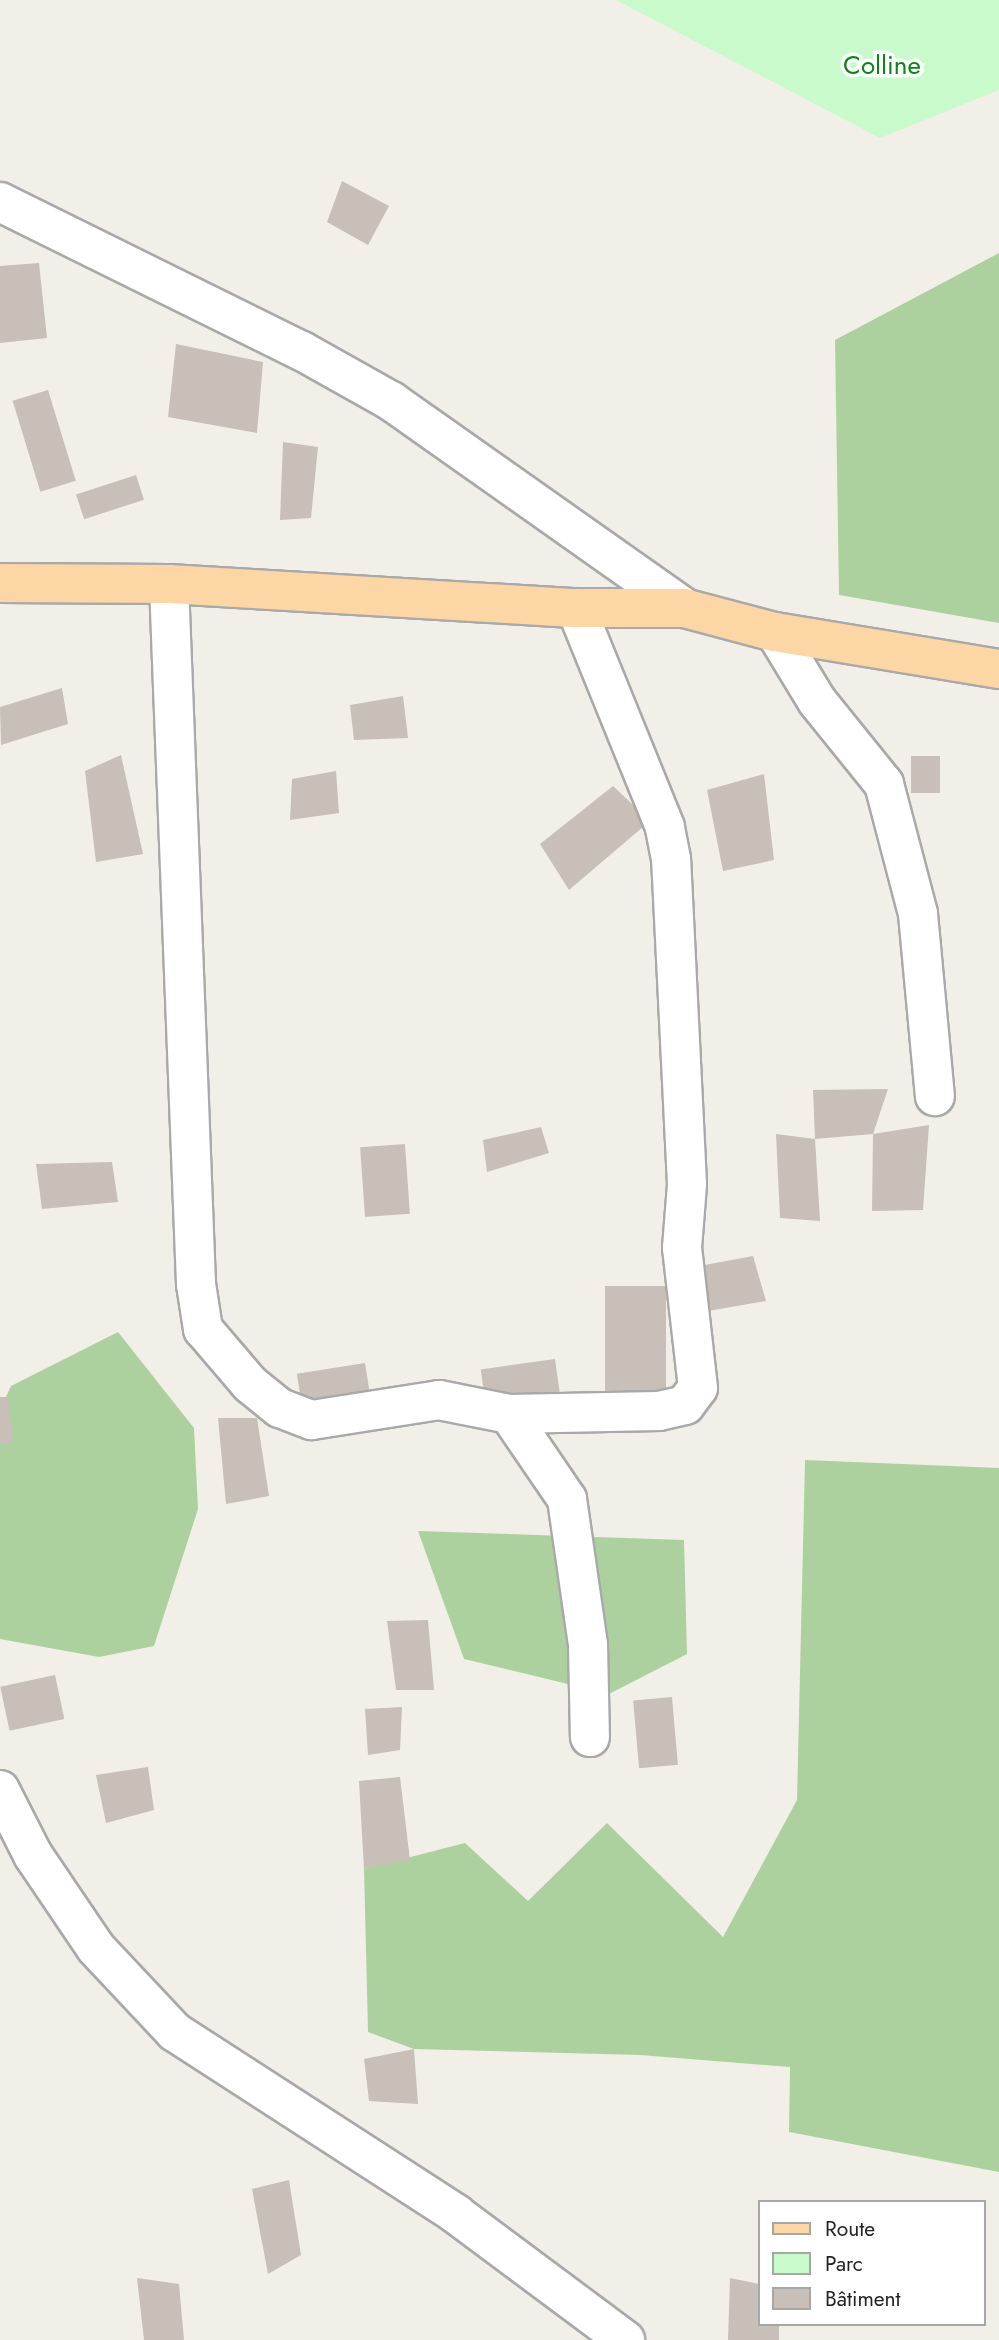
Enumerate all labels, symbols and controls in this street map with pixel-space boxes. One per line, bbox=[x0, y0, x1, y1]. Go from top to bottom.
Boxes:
park label: Colline bbox=[843, 50, 921, 82]
legend bbox=[758, 2200, 985, 2326]
text: Route bbox=[825, 2214, 875, 2244]
text: Parc bbox=[825, 2249, 863, 2279]
text: Bâtiment bbox=[825, 2284, 901, 2314]

